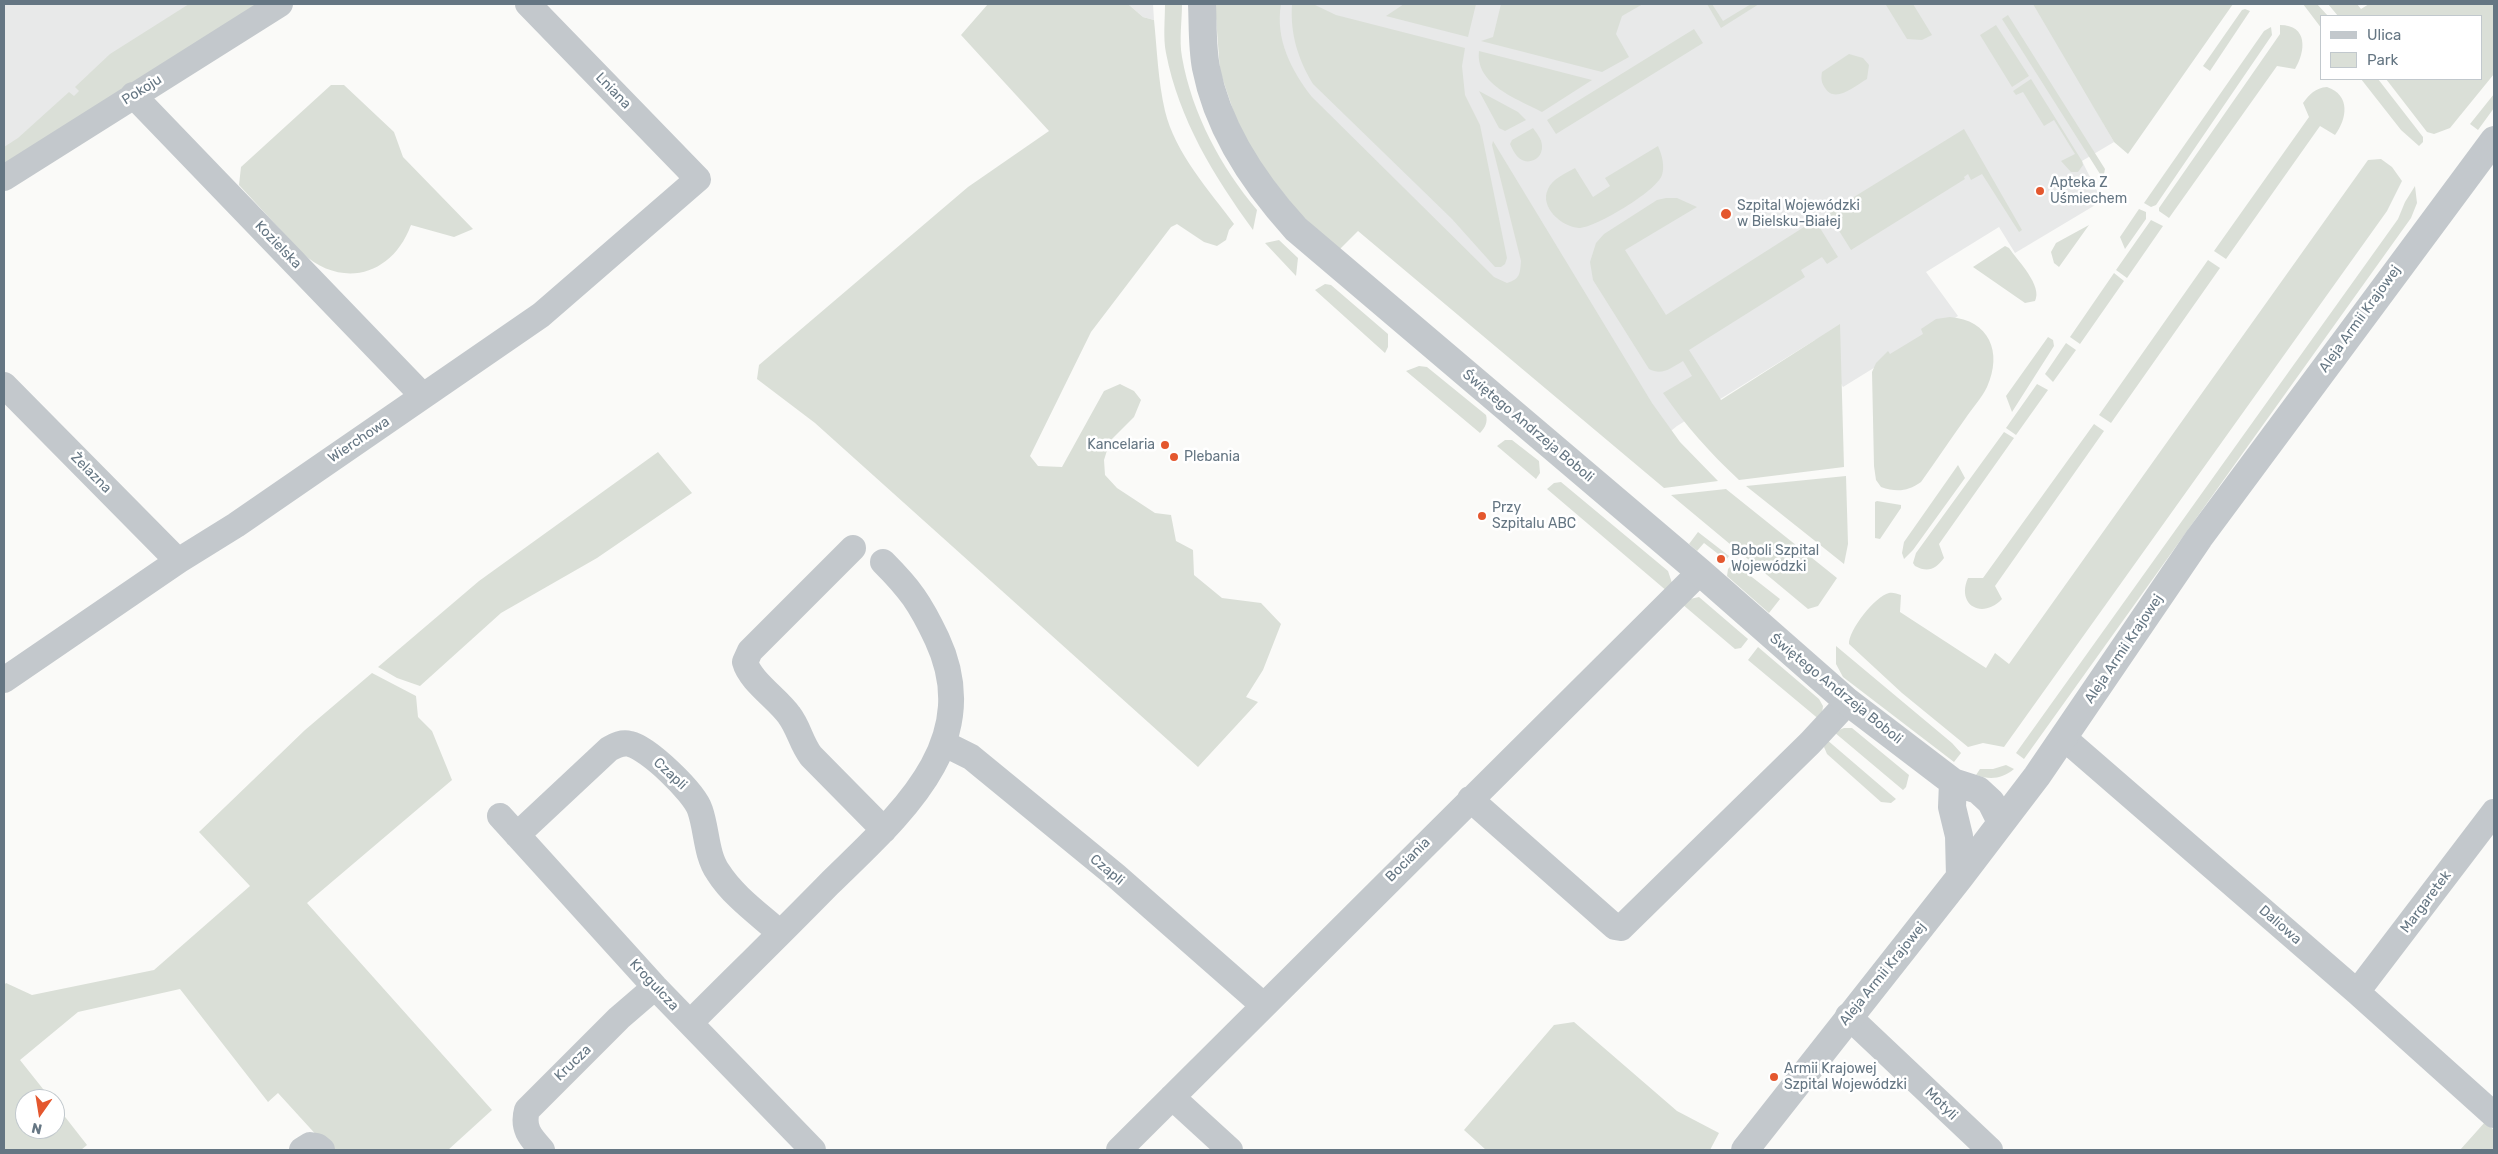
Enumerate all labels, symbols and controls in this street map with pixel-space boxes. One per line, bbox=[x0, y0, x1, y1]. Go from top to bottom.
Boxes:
legend bbox=[2320, 15, 2483, 80]
text: Ulica bbox=[2367, 26, 2401, 44]
text: Park bbox=[2367, 51, 2398, 69]
street label: Lniana bbox=[592, 69, 634, 113]
street label: Pokoju bbox=[119, 71, 165, 109]
place label: Apteka Z Uśmiechem bbox=[2050, 175, 2127, 208]
marker: Apteka Z Uśmiechem bbox=[2034, 185, 2046, 197]
place label: Szpital Wojewódzki w Bielsku-Białej bbox=[1737, 198, 1860, 230]
marker: Szpital Wojewódzki w Bielsku-Białej bbox=[1719, 207, 1733, 221]
street label: Kozielska bbox=[251, 218, 305, 272]
street label: Aleja Armii Krajowej bbox=[2316, 262, 2404, 376]
street label: Świętego Andrzeja Boboli bbox=[1459, 366, 1597, 486]
street label: Wierchowa bbox=[325, 413, 393, 467]
place label: Kancelaria bbox=[1087, 437, 1155, 453]
marker: Kancelaria bbox=[1159, 439, 1171, 451]
street label: Żelazna bbox=[67, 449, 115, 497]
place label: Plebania bbox=[1184, 449, 1240, 465]
marker: Plebania bbox=[1168, 451, 1180, 463]
place label: Przy Szpitalu ABC bbox=[1492, 500, 1576, 532]
marker: Przy Szpitalu ABC bbox=[1476, 510, 1488, 522]
place label: Boboli Szpital Wojewódzki bbox=[1731, 543, 1819, 576]
marker: Boboli Szpital Wojewódzki bbox=[1715, 553, 1727, 565]
street label: Aleja Armii Krajowej bbox=[2081, 591, 2167, 707]
street label: Świętego Andrzeja Boboli bbox=[1766, 630, 1906, 748]
street label: Czapli bbox=[650, 754, 690, 794]
street label: Bociania bbox=[1382, 834, 1434, 886]
street label: Czapli bbox=[1087, 851, 1127, 889]
street label: Margaretek bbox=[2397, 868, 2455, 936]
street label: Daliowa bbox=[2255, 902, 2305, 948]
street label: Aleja Armii Krajowej bbox=[1836, 919, 1930, 1029]
street label: Krogulcza bbox=[626, 956, 682, 1014]
street label: Krucza bbox=[551, 1041, 595, 1085]
place label: Armii Krajowej Szpital Wojewódzki bbox=[1784, 1061, 1907, 1094]
marker: Armii Krajowej Szpital Wojewódzki bbox=[1768, 1071, 1780, 1083]
street label: Motyli bbox=[1921, 1084, 1961, 1124]
north arrow bbox=[15, 1089, 65, 1139]
text: N bbox=[30, 1119, 44, 1138]

